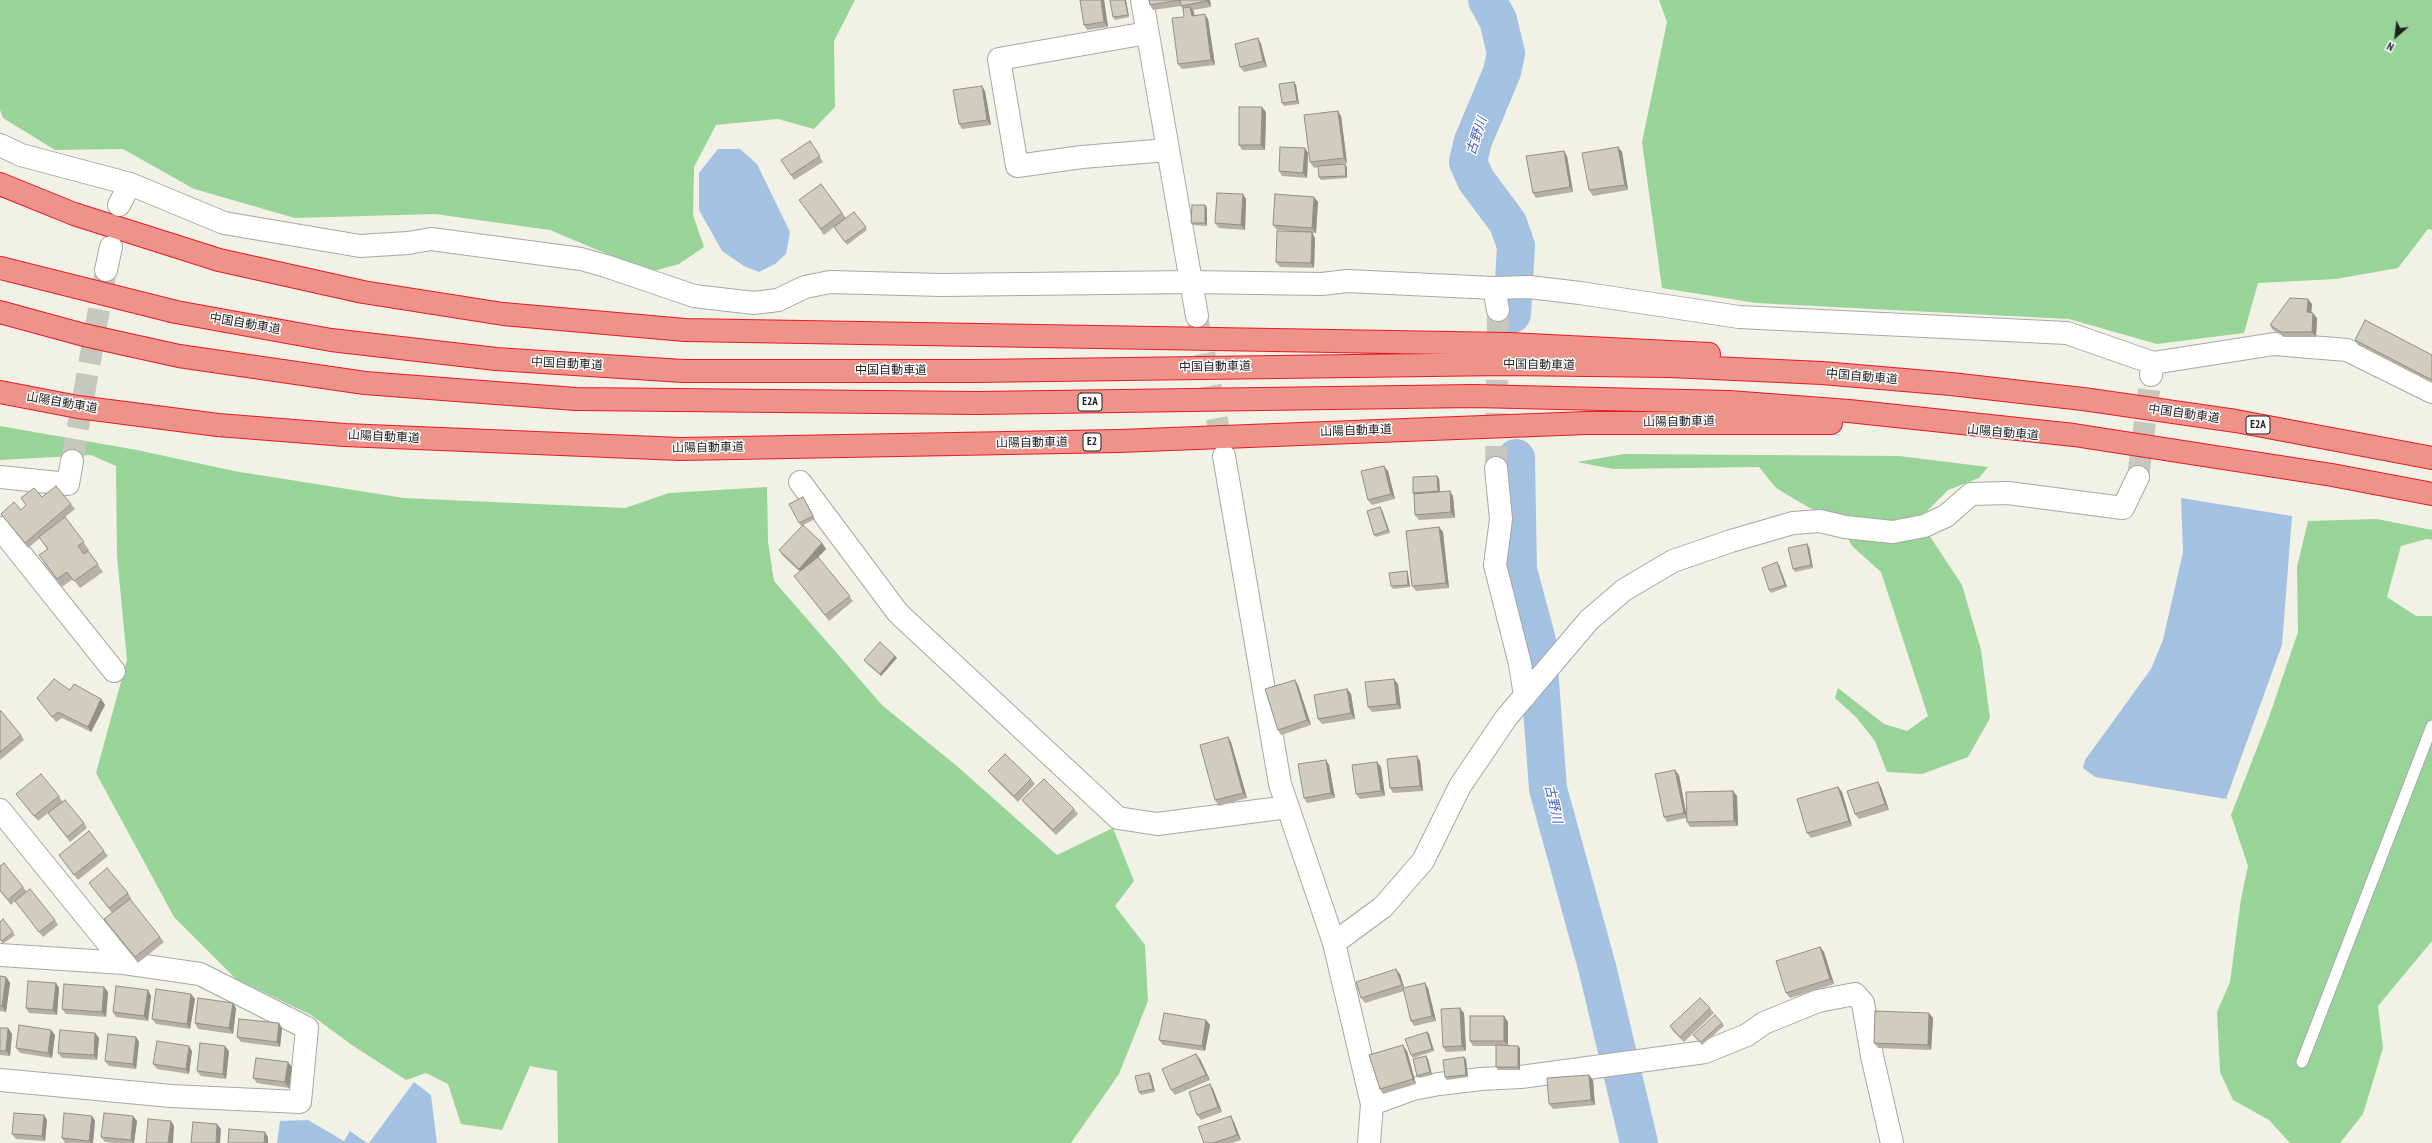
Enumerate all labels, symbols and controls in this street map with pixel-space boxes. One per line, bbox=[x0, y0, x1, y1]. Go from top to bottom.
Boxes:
north arrow bbox=[2376, 16, 2416, 56]
text: N bbox=[2384, 39, 2396, 54]
water label: 古野川 bbox=[1464, 115, 1490, 157]
street label: 中国自動車道 bbox=[208, 311, 282, 337]
street label: 中国自動車道 bbox=[531, 355, 603, 373]
street label: 中国自動車道 bbox=[1503, 357, 1575, 373]
street label: 中国自動車道 bbox=[1179, 359, 1251, 375]
street label: 中国自動車道 bbox=[855, 364, 927, 378]
street label: 中国自動車道 bbox=[1826, 367, 1898, 387]
street label: 山陽自動車道 bbox=[25, 390, 99, 416]
road number: E2A bbox=[1078, 393, 1102, 411]
street label: 中国自動車道 bbox=[2147, 402, 2221, 426]
street label: 山陽自動車道 bbox=[1643, 414, 1715, 430]
road number: E2A bbox=[2246, 416, 2270, 434]
street label: 山陽自動車道 bbox=[1320, 423, 1392, 439]
street label: 山陽自動車道 bbox=[1967, 423, 2039, 443]
street label: 山陽自動車道 bbox=[348, 428, 420, 446]
road number: E2 bbox=[1083, 433, 1101, 451]
street label: 山陽自動車道 bbox=[996, 435, 1068, 451]
street label: 山陽自動車道 bbox=[672, 440, 744, 456]
water label: 古野川 bbox=[1541, 783, 1565, 825]

